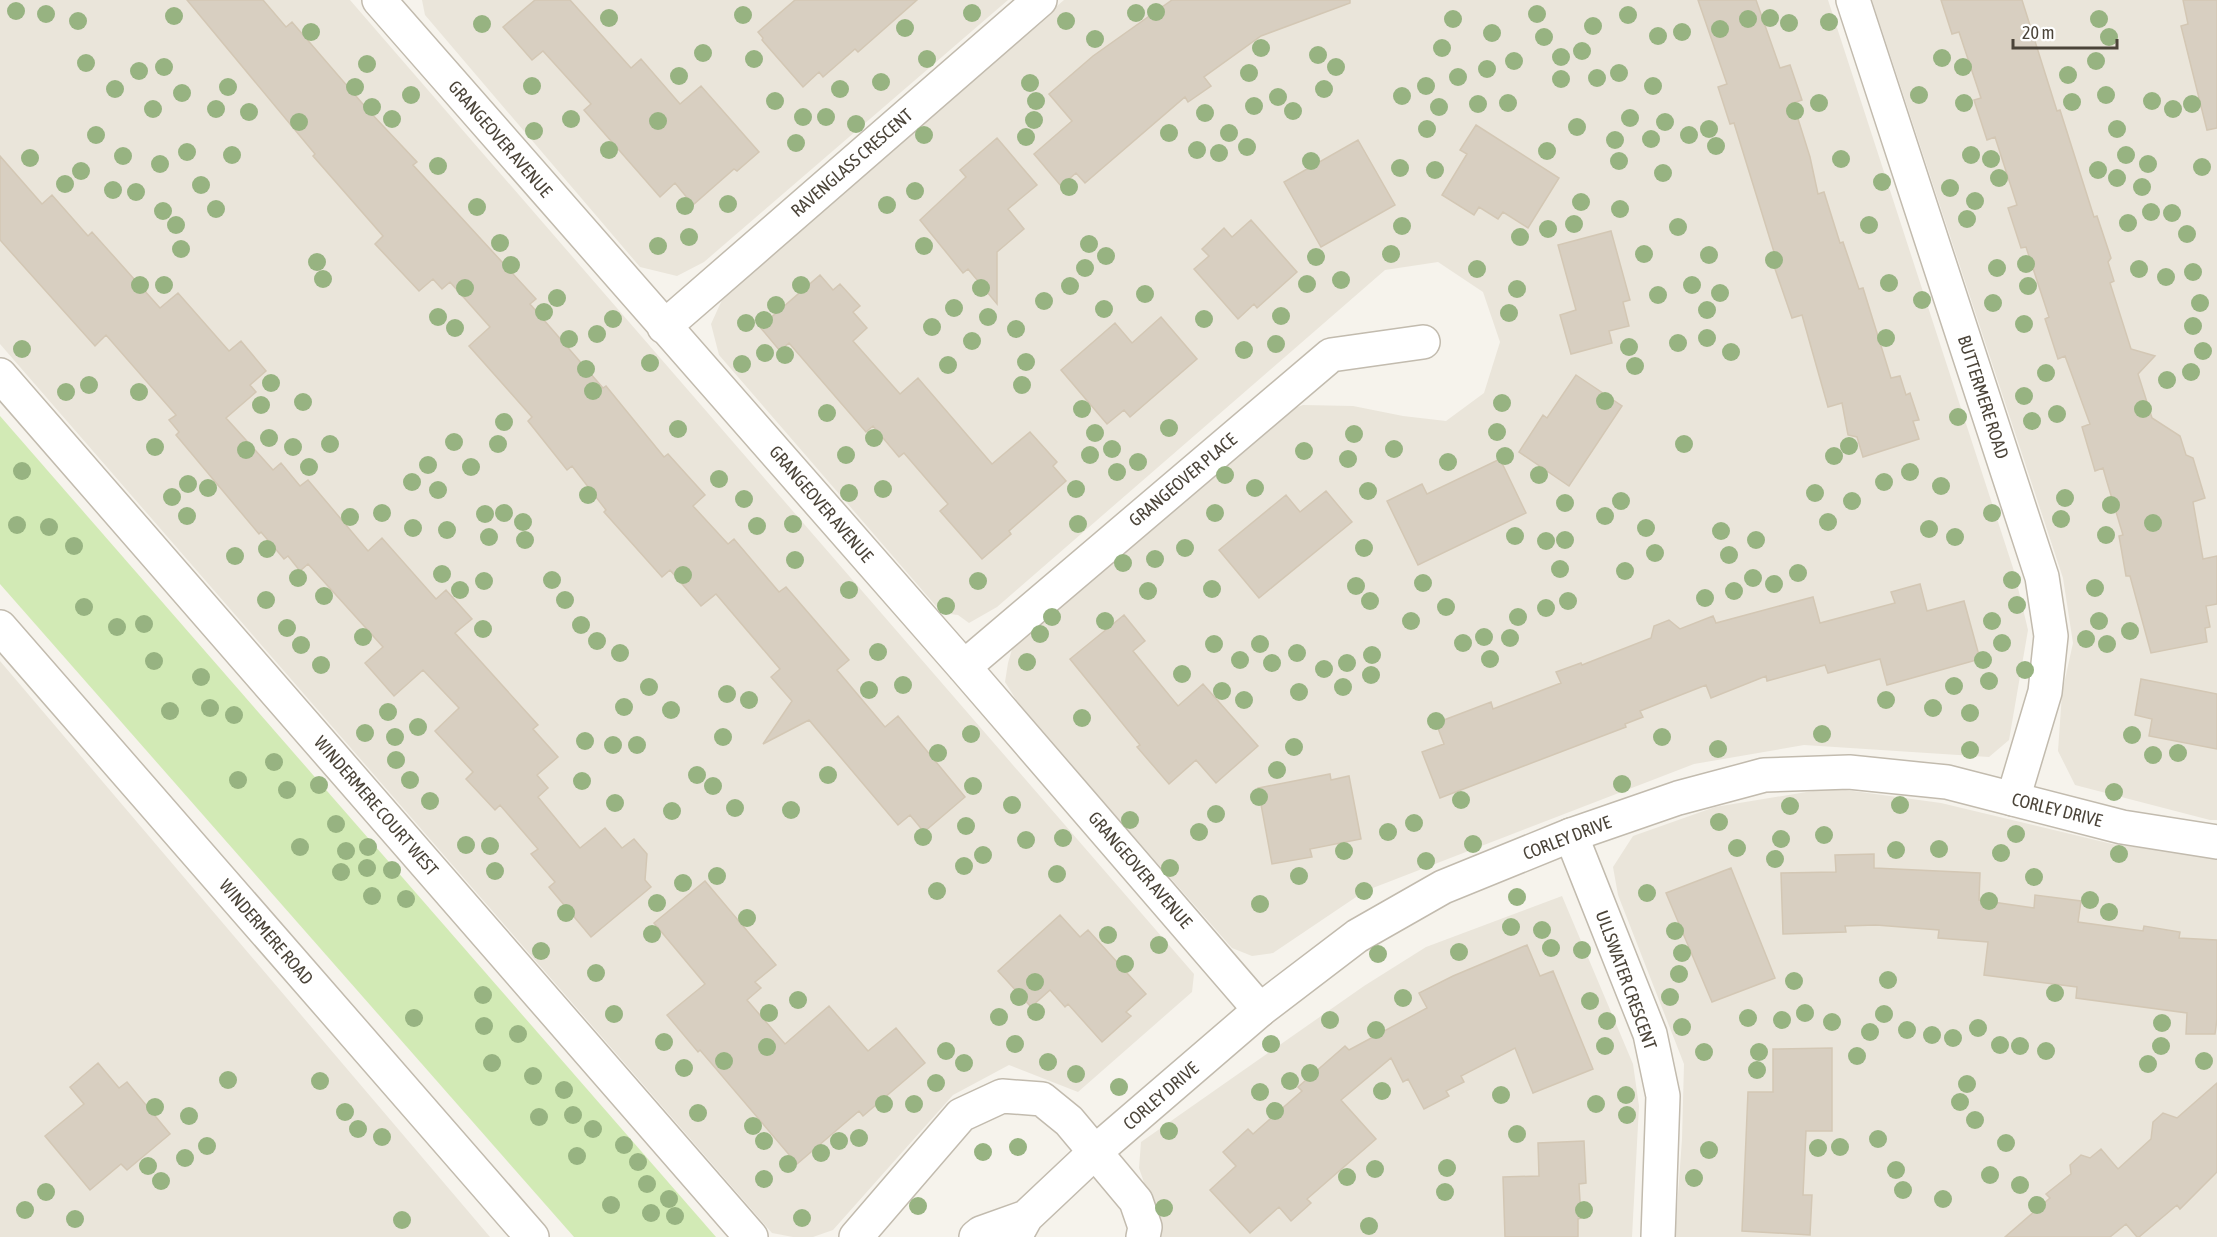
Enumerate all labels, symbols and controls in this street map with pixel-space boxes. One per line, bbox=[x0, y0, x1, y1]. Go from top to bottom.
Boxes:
scale bar bbox=[2013, 12, 2116, 50]
text: 20 m bbox=[2022, 22, 2054, 43]
street label: GRANGEOVER AVENUE bbox=[444, 76, 557, 201]
street label: RAVENGLASS CRESCENT bbox=[787, 104, 917, 221]
street label: BUTTERMERE ROAD bbox=[1954, 332, 2013, 461]
street label: GRANGEOVER PLACE bbox=[1125, 428, 1241, 531]
street label: GRANGEOVER AVENUE bbox=[765, 441, 878, 566]
street label: WINDERMERE COURT WEST bbox=[310, 732, 443, 880]
street label: CORLEY DRIVE bbox=[2010, 788, 2105, 831]
street label: GRANGEOVER AVENUE bbox=[1084, 807, 1197, 932]
street label: CORLEY DRIVE bbox=[1520, 811, 1614, 864]
street label: WINDERMERE ROAD bbox=[215, 875, 318, 988]
street label: ULLSWATER CRESCENT bbox=[1592, 907, 1661, 1052]
street label: CORLEY DRIVE bbox=[1119, 1057, 1203, 1134]

